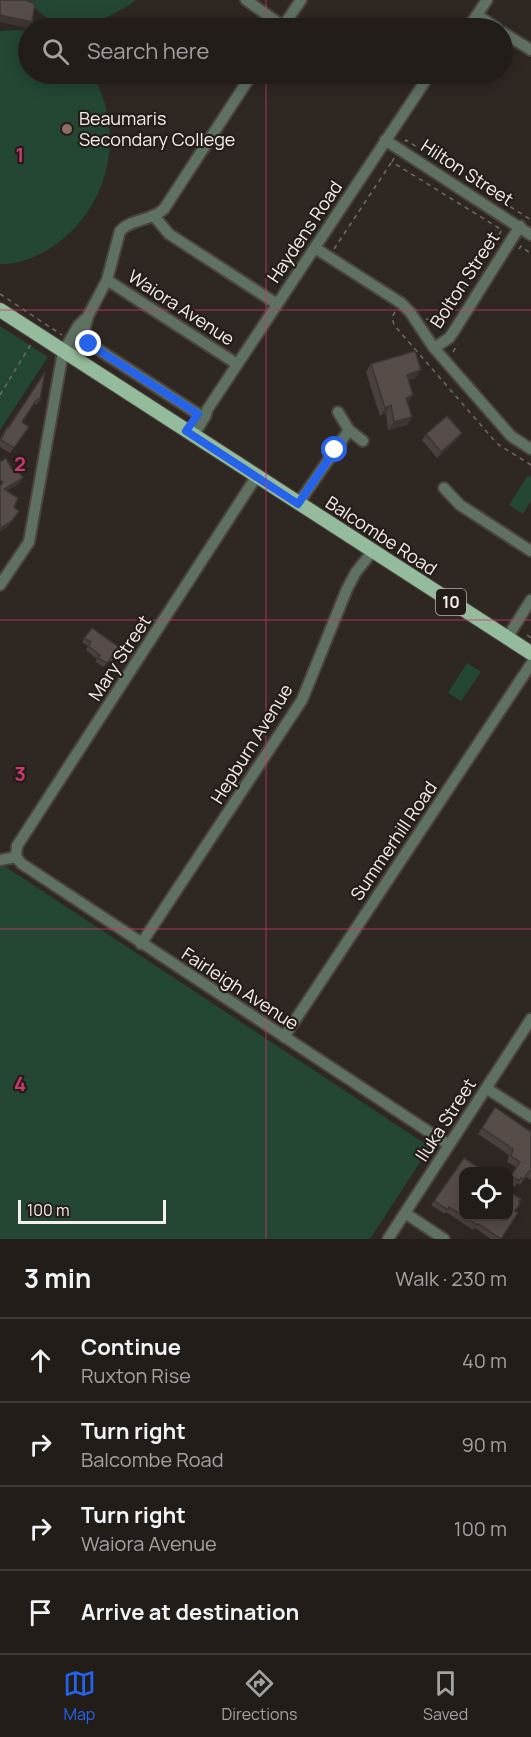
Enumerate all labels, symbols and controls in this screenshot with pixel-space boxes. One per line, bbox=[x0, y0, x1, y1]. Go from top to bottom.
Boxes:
search box bbox=[18, 18, 513, 84]
icon: search bbox=[39, 35, 72, 68]
text: Search here bbox=[87, 36, 209, 66]
place label: Beaumaris Secondary College bbox=[79, 106, 235, 151]
marker: Beaumaris Secondary College bbox=[60, 122, 74, 136]
street label: Hilton Street bbox=[417, 133, 518, 211]
text: 1 bbox=[16, 141, 24, 168]
street label: Haydens Road bbox=[261, 176, 347, 287]
street label: Bolton Street bbox=[424, 227, 504, 332]
street label: Waiora Avenue bbox=[124, 264, 239, 351]
route end bbox=[75, 330, 101, 356]
route start bbox=[321, 436, 347, 462]
text: 2 bbox=[14, 450, 26, 477]
street label: Balcombe Road bbox=[321, 490, 442, 580]
road number: 10 bbox=[436, 589, 466, 615]
street label: Mary Street bbox=[83, 610, 156, 705]
street label: Hepburn Avenue bbox=[205, 679, 298, 808]
text: 3 bbox=[14, 760, 26, 787]
street label: Summerhill Road bbox=[344, 776, 442, 905]
street label: Fairleigh Avenue bbox=[177, 941, 304, 1035]
text: 4 bbox=[14, 1070, 26, 1097]
street label: Iluka Street bbox=[409, 1073, 481, 1166]
map controls bbox=[459, 1167, 513, 1221]
button: locate bbox=[459, 1167, 513, 1221]
scale bar bbox=[18, 1197, 166, 1224]
text: 100 m bbox=[27, 1199, 70, 1221]
text: 3 min bbox=[24, 1260, 91, 1296]
text: Walk · 230 m bbox=[395, 1265, 507, 1292]
text: Continue bbox=[81, 1332, 181, 1362]
icon: ahead bbox=[24, 1344, 57, 1377]
text: 40 m bbox=[462, 1347, 507, 1374]
text: Ruxton Rise bbox=[81, 1362, 191, 1389]
text: Turn right bbox=[81, 1416, 186, 1446]
icon: right bbox=[24, 1428, 57, 1461]
text: 90 m bbox=[461, 1431, 507, 1458]
text: Balcombe Road bbox=[81, 1446, 224, 1473]
text: Turn right bbox=[81, 1500, 186, 1530]
icon: right bbox=[24, 1512, 57, 1545]
text: 100 m bbox=[454, 1515, 507, 1542]
text: Waiora Avenue bbox=[81, 1530, 217, 1557]
icon: arrive bbox=[24, 1596, 57, 1629]
text: Arrive at destination bbox=[81, 1597, 299, 1627]
tab: Map bbox=[63, 1667, 96, 1725]
tab: Directions bbox=[222, 1667, 297, 1725]
tab: Saved bbox=[423, 1667, 468, 1725]

